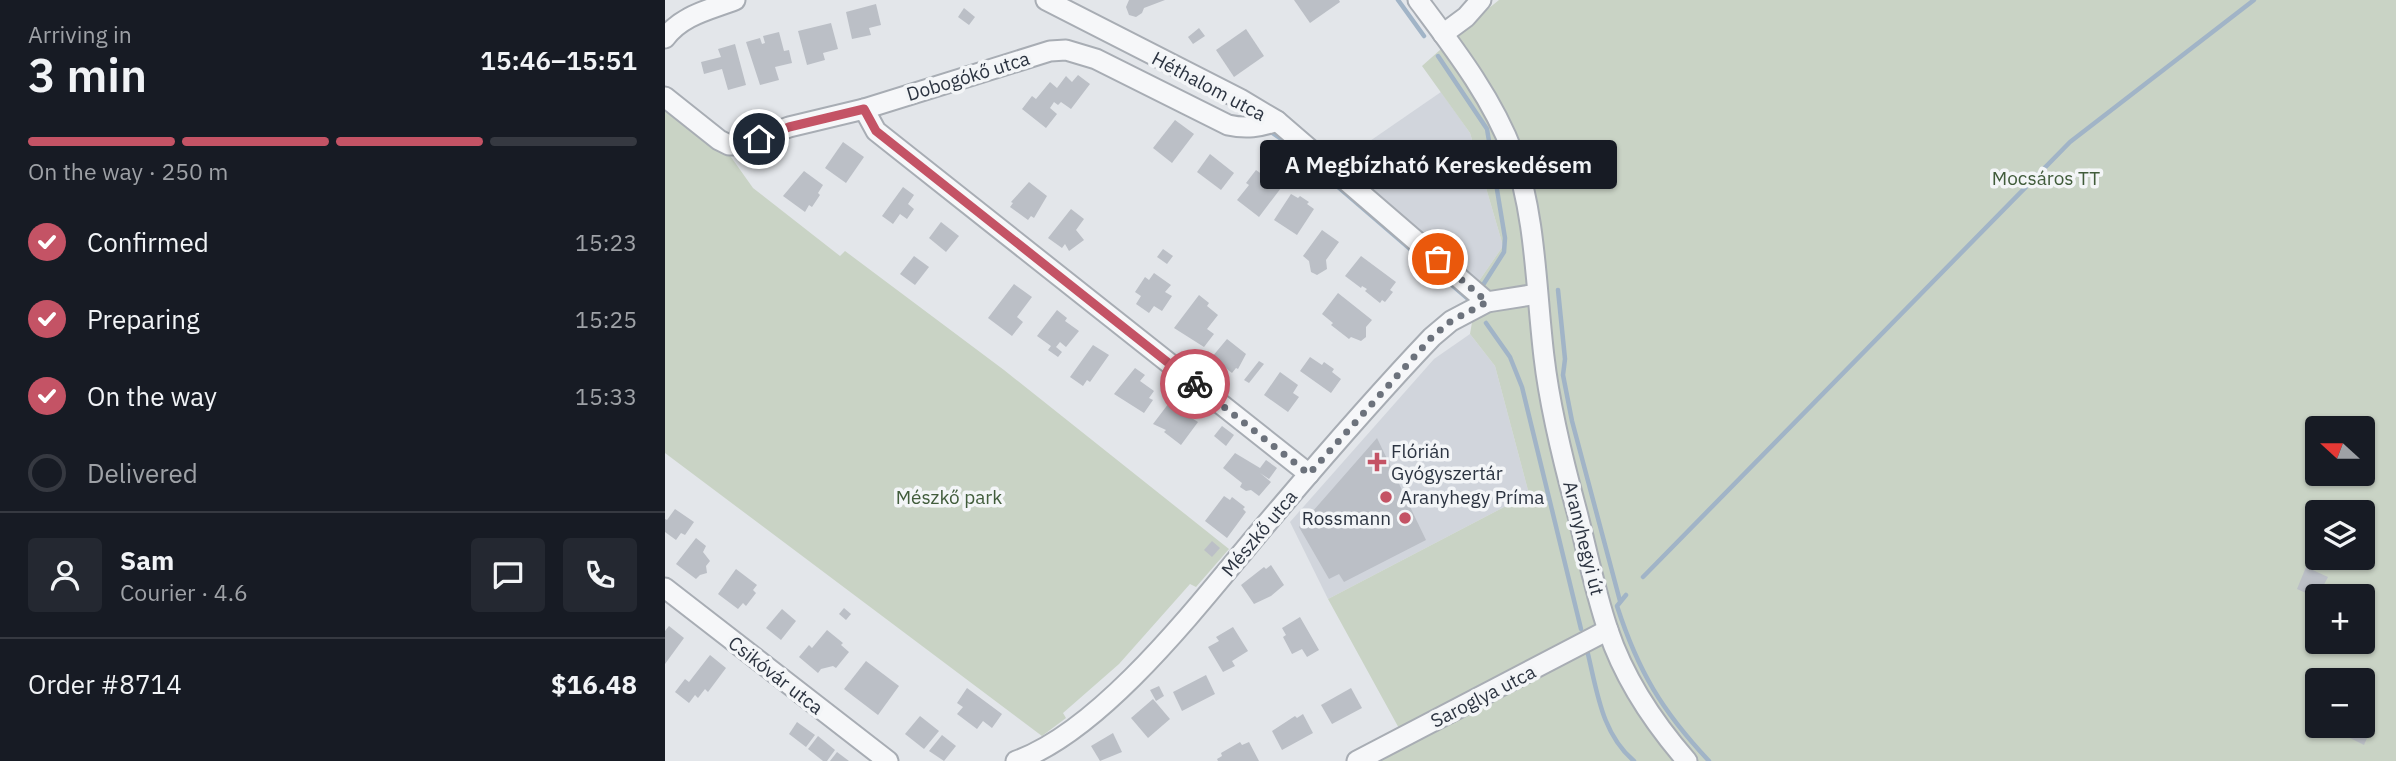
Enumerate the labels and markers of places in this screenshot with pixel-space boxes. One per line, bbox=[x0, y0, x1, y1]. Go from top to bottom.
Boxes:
pin bbox=[729, 109, 789, 169]
callout: A Megbízható Kereskedésem bbox=[1259, 140, 1617, 189]
pin bbox=[1408, 229, 1468, 289]
place label: Flórián Gyógyszertár bbox=[1391, 439, 1503, 485]
marker: Flórián Gyógyszertár bbox=[1369, 454, 1385, 470]
place label: Aranyhegy Príma bbox=[1400, 485, 1544, 509]
marker: Aranyhegy Príma bbox=[1378, 489, 1394, 505]
place label: Rossmann bbox=[1302, 506, 1391, 530]
marker: Rossmann bbox=[1397, 510, 1413, 526]

